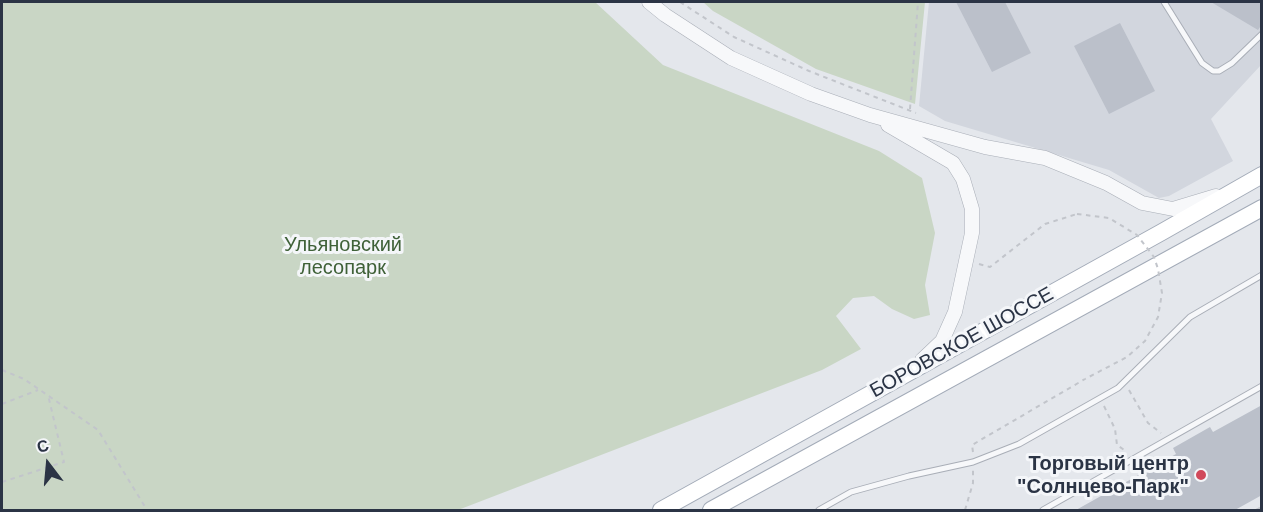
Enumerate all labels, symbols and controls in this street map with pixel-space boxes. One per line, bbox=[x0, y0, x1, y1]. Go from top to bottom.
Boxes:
park label: Ульяновский лесопарк bbox=[284, 233, 402, 280]
street label: БОРОВСКОЕ ШОССЕ bbox=[866, 283, 1058, 403]
north arrow bbox=[18, 434, 78, 494]
text: С bbox=[35, 436, 51, 456]
place label: Торговый центр "Солнцево-Парк" bbox=[1017, 452, 1189, 499]
marker: Торговый центр "Солнцево-Парк" bbox=[1194, 468, 1208, 482]

